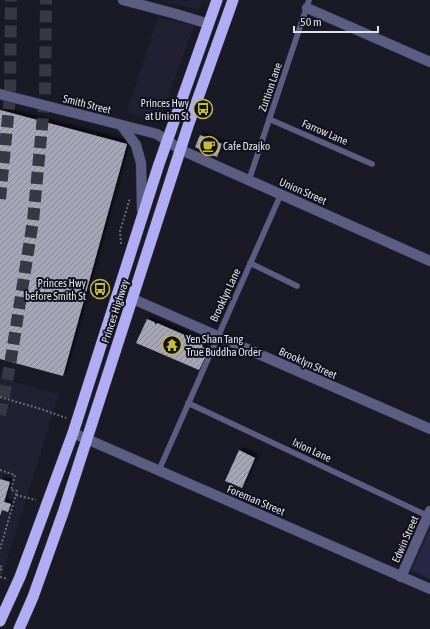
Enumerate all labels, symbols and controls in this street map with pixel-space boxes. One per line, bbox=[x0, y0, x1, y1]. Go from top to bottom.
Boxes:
scale bar bbox=[294, 8, 378, 34]
text: 50 m bbox=[300, 15, 322, 29]
street label: Zuttion Lane bbox=[256, 61, 284, 113]
street label: Smith Street bbox=[62, 92, 112, 116]
place label: Princes Hwy at Union St bbox=[141, 97, 189, 122]
bus stop icon: Princes Hwy at Union St bbox=[192, 98, 214, 120]
street label: Farrow Lane bbox=[300, 117, 350, 147]
cafe icon: Cafe Dzajko bbox=[198, 135, 220, 157]
place label: Cafe Dzajko bbox=[223, 140, 270, 152]
street label: Union Street bbox=[277, 175, 329, 207]
street label: Brooklyn Lane bbox=[207, 266, 243, 324]
place label: Princes Hwy before Smith St bbox=[25, 277, 86, 302]
street label: Princes Highway bbox=[99, 277, 131, 344]
bus stop icon: Princes Hwy before Smith St bbox=[89, 278, 111, 300]
place label: Yen Shan Tang True Buddha Order bbox=[186, 333, 262, 358]
temple icon: Yen Shan Tang True Buddha Order bbox=[161, 334, 183, 356]
street label: Brooklyn Street bbox=[277, 345, 339, 381]
street label: Ixion Lane bbox=[291, 436, 333, 464]
street label: Foreman Street bbox=[225, 482, 287, 518]
street label: Edwin Street bbox=[389, 514, 421, 564]

